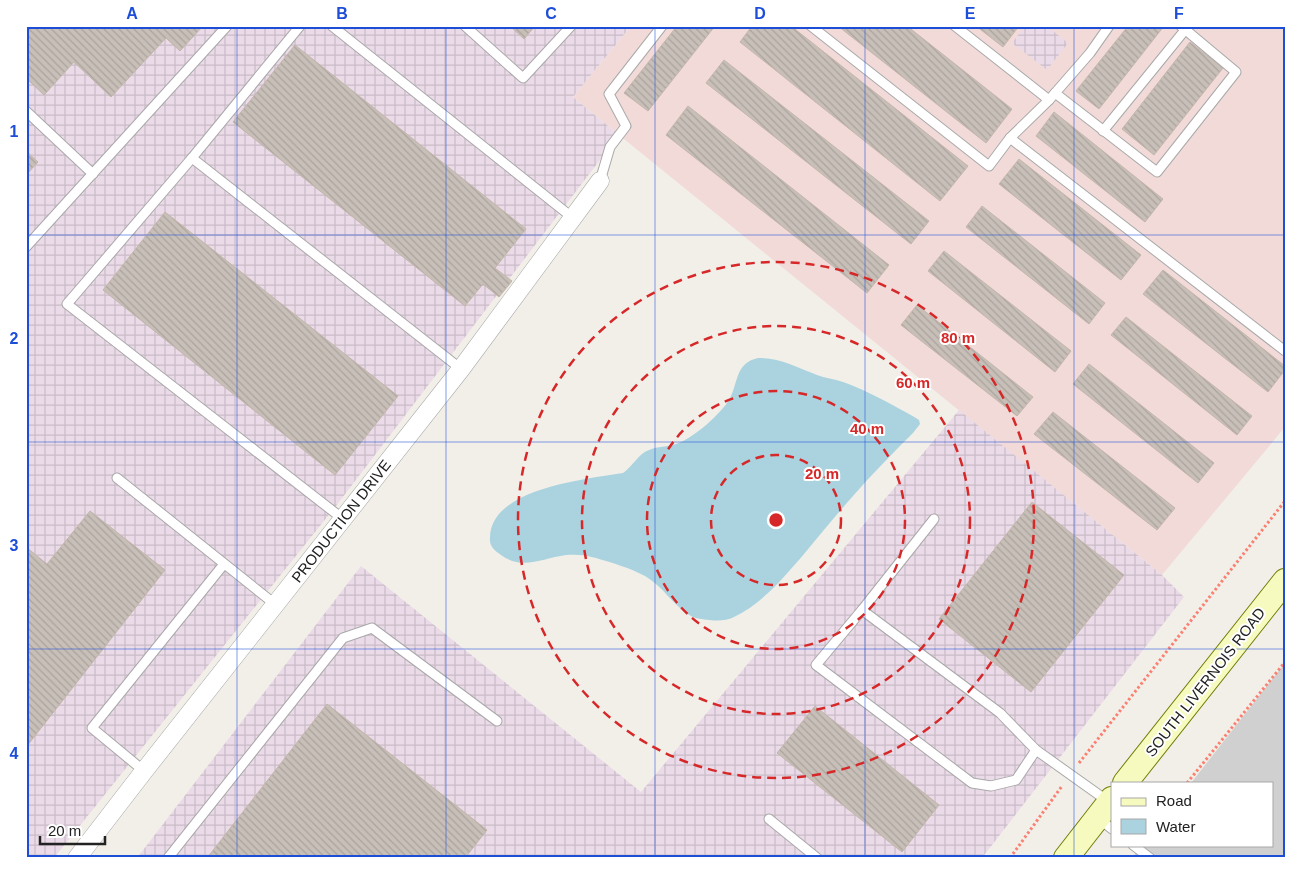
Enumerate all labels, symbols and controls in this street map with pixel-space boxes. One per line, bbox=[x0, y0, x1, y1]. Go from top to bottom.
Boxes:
text: A bbox=[126, 5, 138, 22]
text: B bbox=[336, 5, 348, 22]
text: C bbox=[545, 5, 557, 22]
text: D bbox=[754, 5, 766, 22]
text: E bbox=[965, 5, 976, 22]
text: F bbox=[1174, 5, 1184, 22]
text: 1 bbox=[10, 123, 19, 140]
text: 80 m bbox=[941, 329, 975, 346]
text: 2 bbox=[10, 330, 19, 347]
text: 60 m bbox=[896, 374, 930, 391]
text: 40 m bbox=[850, 420, 884, 437]
street label: PRODUCTION DRIVE bbox=[288, 456, 394, 586]
text: 20 m bbox=[805, 465, 839, 482]
centre of rings bbox=[767, 511, 785, 529]
text: 3 bbox=[10, 537, 19, 554]
street label: SOUTH LIVERNOIS ROAD bbox=[1142, 604, 1269, 760]
text: 4 bbox=[10, 745, 19, 762]
legend bbox=[1111, 782, 1274, 846]
text: Road bbox=[1156, 792, 1192, 809]
scale bar bbox=[40, 814, 105, 846]
text: Water bbox=[1156, 818, 1195, 835]
text: 20 m bbox=[48, 822, 81, 839]

